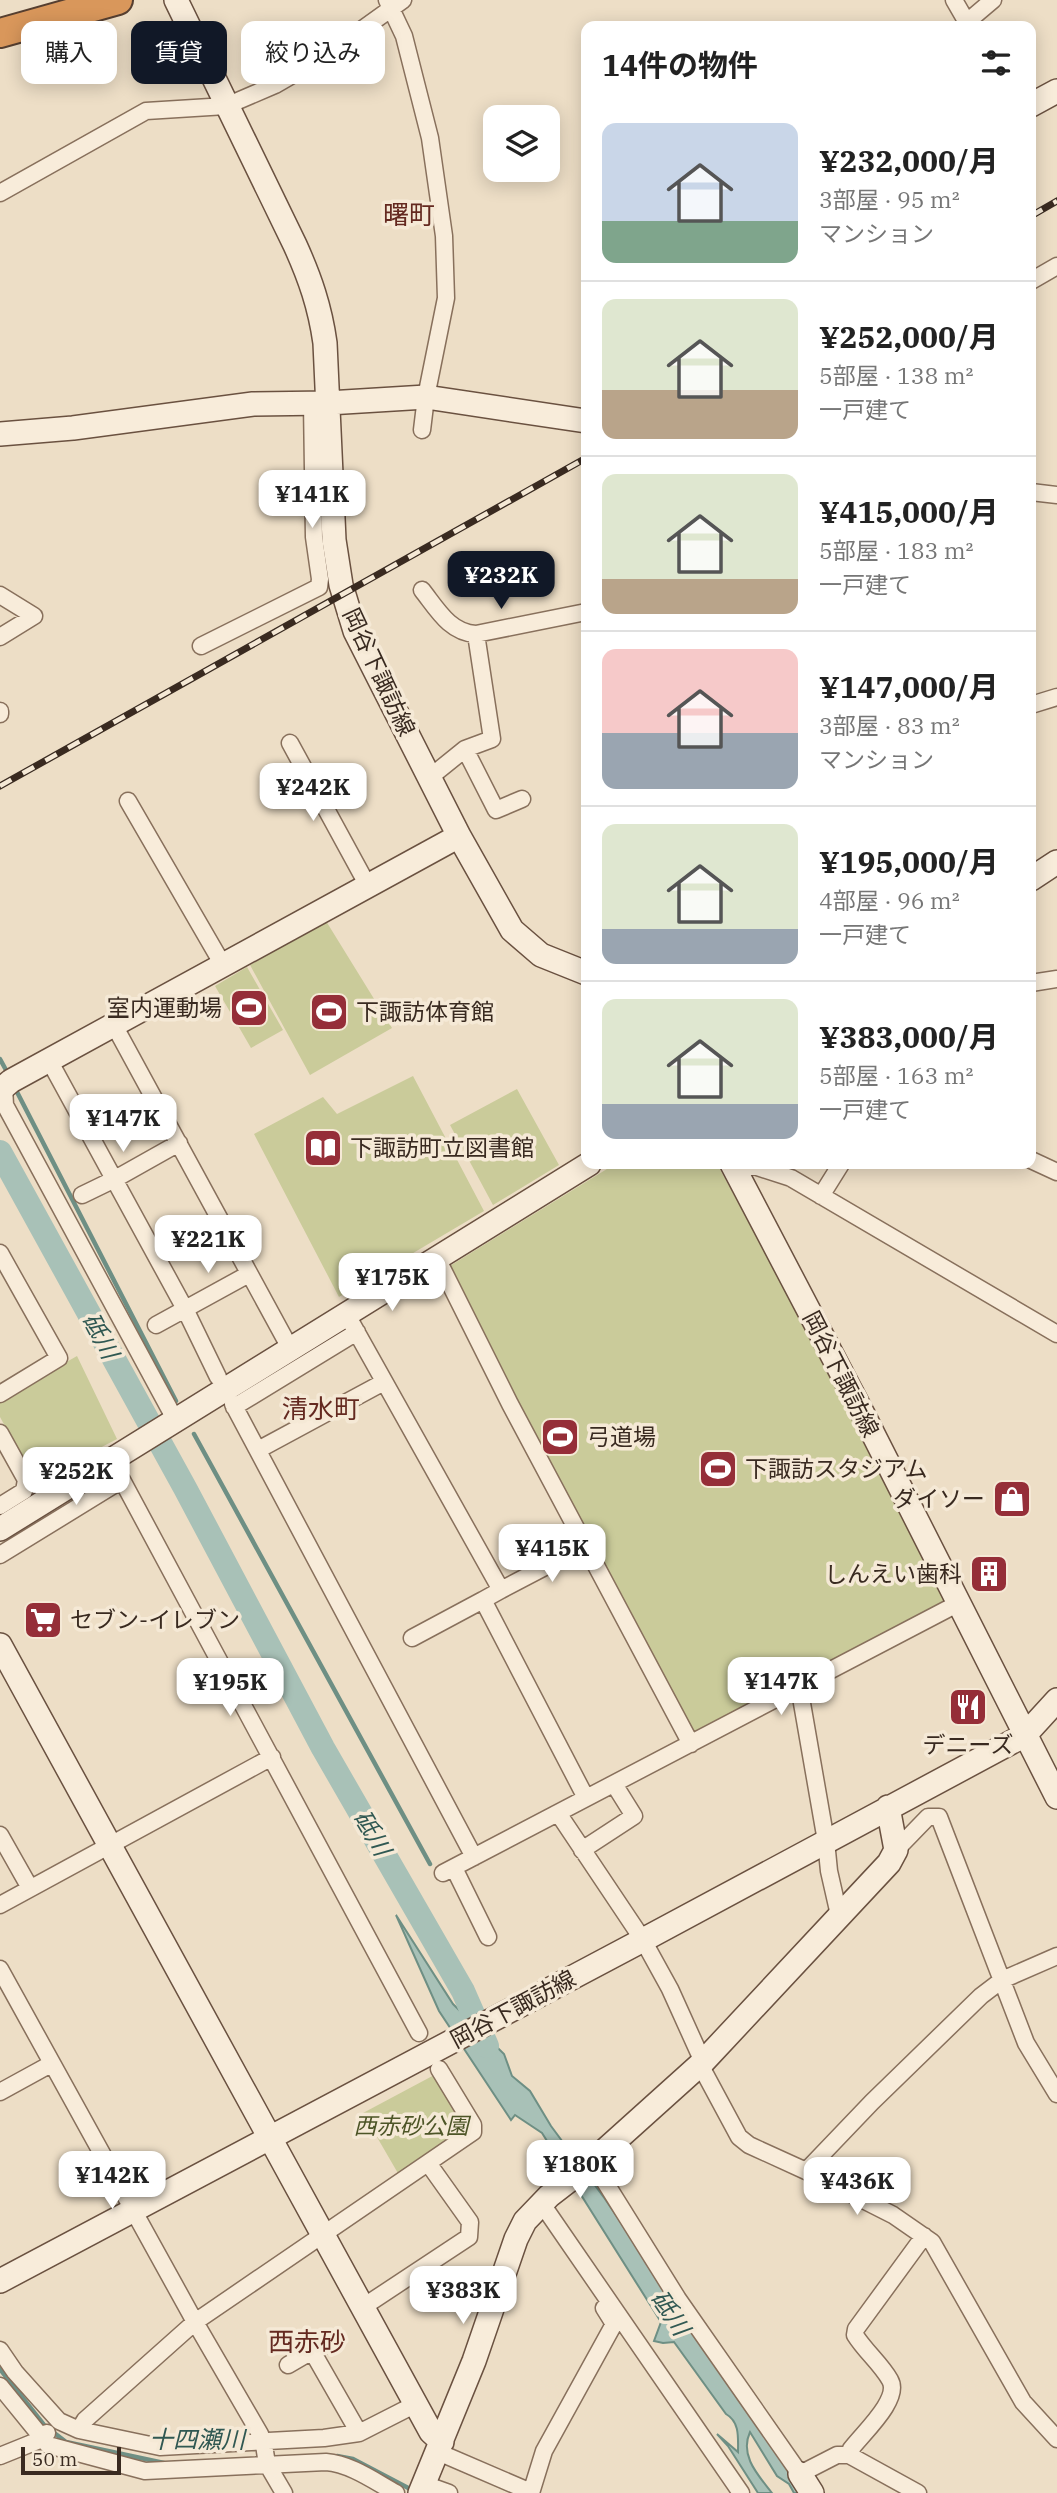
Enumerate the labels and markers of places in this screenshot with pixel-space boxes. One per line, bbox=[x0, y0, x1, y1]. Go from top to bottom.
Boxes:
pin: ¥141K bbox=[263, 470, 361, 530]
pin: ¥232K bbox=[452, 552, 550, 611]
pin: ¥242K bbox=[264, 764, 362, 823]
sports icon: 室内運動場 bbox=[228, 987, 270, 1029]
sports icon: 下諏訪体育館 bbox=[308, 991, 350, 1033]
place label: 室内運動場 bbox=[107, 992, 222, 1022]
place label: 下諏訪体育館 bbox=[356, 996, 494, 1026]
pin: ¥147K bbox=[74, 1094, 172, 1154]
library icon: 下諏訪町立図書館 bbox=[302, 1127, 344, 1169]
place label: 下諏訪町立図書館 bbox=[350, 1132, 534, 1162]
pin: ¥221K bbox=[159, 1216, 257, 1275]
pin: ¥175K bbox=[343, 1254, 441, 1313]
sports icon: 弓道場 bbox=[539, 1416, 581, 1458]
place label: 弓道場 bbox=[587, 1421, 656, 1451]
pin: ¥252K bbox=[27, 1448, 125, 1507]
sports icon: 下諏訪スタジアム bbox=[697, 1448, 739, 1490]
place label: 下諏訪スタジアム bbox=[745, 1453, 927, 1483]
shop icon: ダイソー bbox=[991, 1478, 1033, 1520]
place label: ダイソー bbox=[893, 1483, 985, 1513]
pin: ¥415K bbox=[503, 1524, 601, 1584]
building icon: しんえい歯科 bbox=[968, 1553, 1010, 1595]
place label: しんえい歯科 bbox=[824, 1558, 962, 1588]
supermarket icon: セブン-イレブン bbox=[22, 1599, 64, 1641]
place label: セブン-イレブン bbox=[70, 1604, 240, 1634]
pin: ¥195K bbox=[181, 1658, 279, 1718]
pin: ¥147K bbox=[732, 1658, 830, 1717]
restaurant icon: デニーズ bbox=[947, 1686, 989, 1728]
place label: デニーズ bbox=[923, 1729, 1013, 1759]
pin: ¥180K bbox=[531, 2140, 629, 2200]
pin: ¥142K bbox=[63, 2152, 161, 2211]
pin: ¥436K bbox=[808, 2158, 906, 2217]
pin: ¥383K bbox=[414, 2266, 512, 2326]

